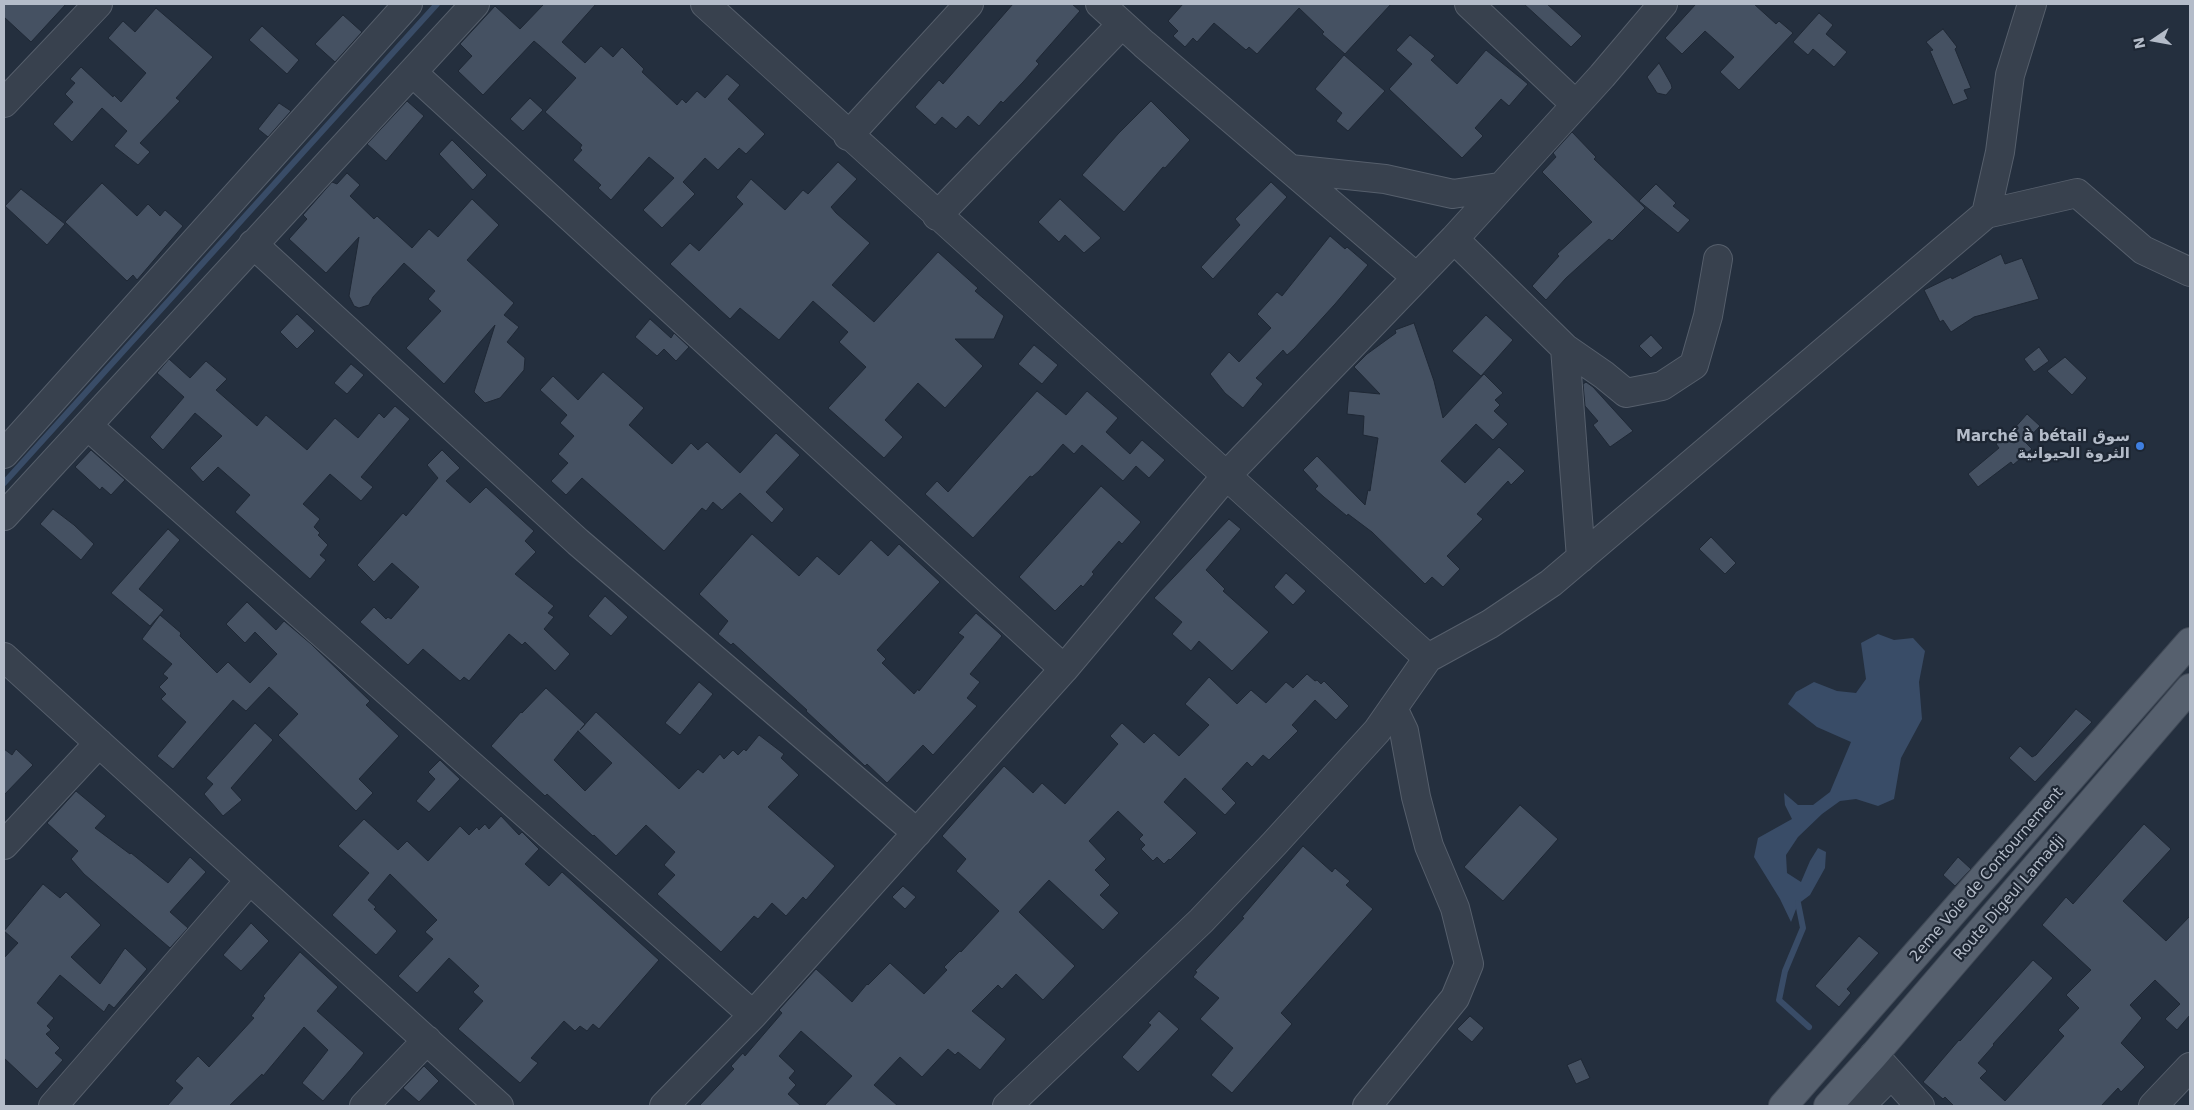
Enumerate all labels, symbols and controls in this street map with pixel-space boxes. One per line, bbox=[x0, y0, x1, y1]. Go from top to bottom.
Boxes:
north arrow bbox=[2129, 15, 2179, 65]
text: N bbox=[2130, 36, 2148, 51]
place label: Marché à bétail سوق الثروة الحيوانية bbox=[1956, 428, 2130, 463]
marker: Marché à bétail سوق الثروة الحيوانية bbox=[2134, 440, 2146, 452]
street label: 2eme Voie de Contournement bbox=[1906, 784, 2068, 966]
street label: Route Digeul Lamadji bbox=[1951, 832, 2069, 964]

